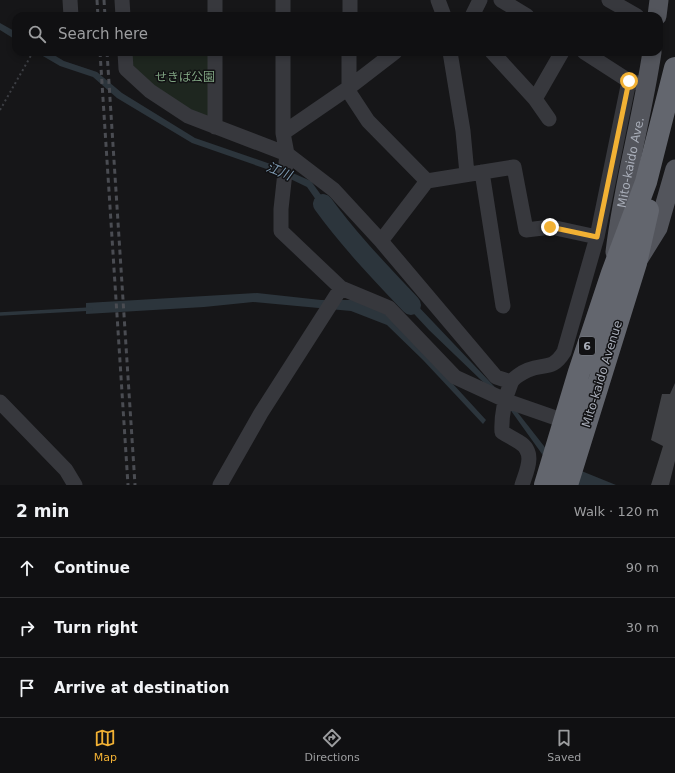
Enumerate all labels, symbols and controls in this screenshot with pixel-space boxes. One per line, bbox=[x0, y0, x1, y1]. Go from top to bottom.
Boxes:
search box bbox=[12, 12, 663, 56]
icon: search bbox=[26, 23, 48, 45]
text: Search here bbox=[58, 25, 148, 43]
park label: せきば公園 bbox=[155, 70, 215, 84]
route start bbox=[620, 72, 638, 90]
street label: Mito-kaido Ave. bbox=[615, 116, 647, 209]
water label: 江川 bbox=[264, 159, 296, 184]
route end bbox=[541, 218, 559, 236]
street label: Mito-kaido Avenue bbox=[579, 319, 625, 429]
road number: 6 bbox=[579, 337, 595, 355]
text: 2 min bbox=[16, 501, 69, 521]
text: Walk · 120 m bbox=[574, 504, 659, 519]
icon: ahead bbox=[16, 557, 38, 579]
text: Continue bbox=[54, 559, 130, 577]
text: 90 m bbox=[626, 560, 659, 575]
icon: right bbox=[16, 617, 38, 639]
text: Turn right bbox=[54, 619, 138, 637]
text: 30 m bbox=[626, 620, 659, 635]
icon: arrive bbox=[16, 677, 38, 699]
text: Arrive at destination bbox=[54, 679, 229, 697]
tab: Map bbox=[94, 727, 117, 764]
tab: Directions bbox=[304, 727, 360, 764]
tab: Saved bbox=[547, 727, 581, 764]

